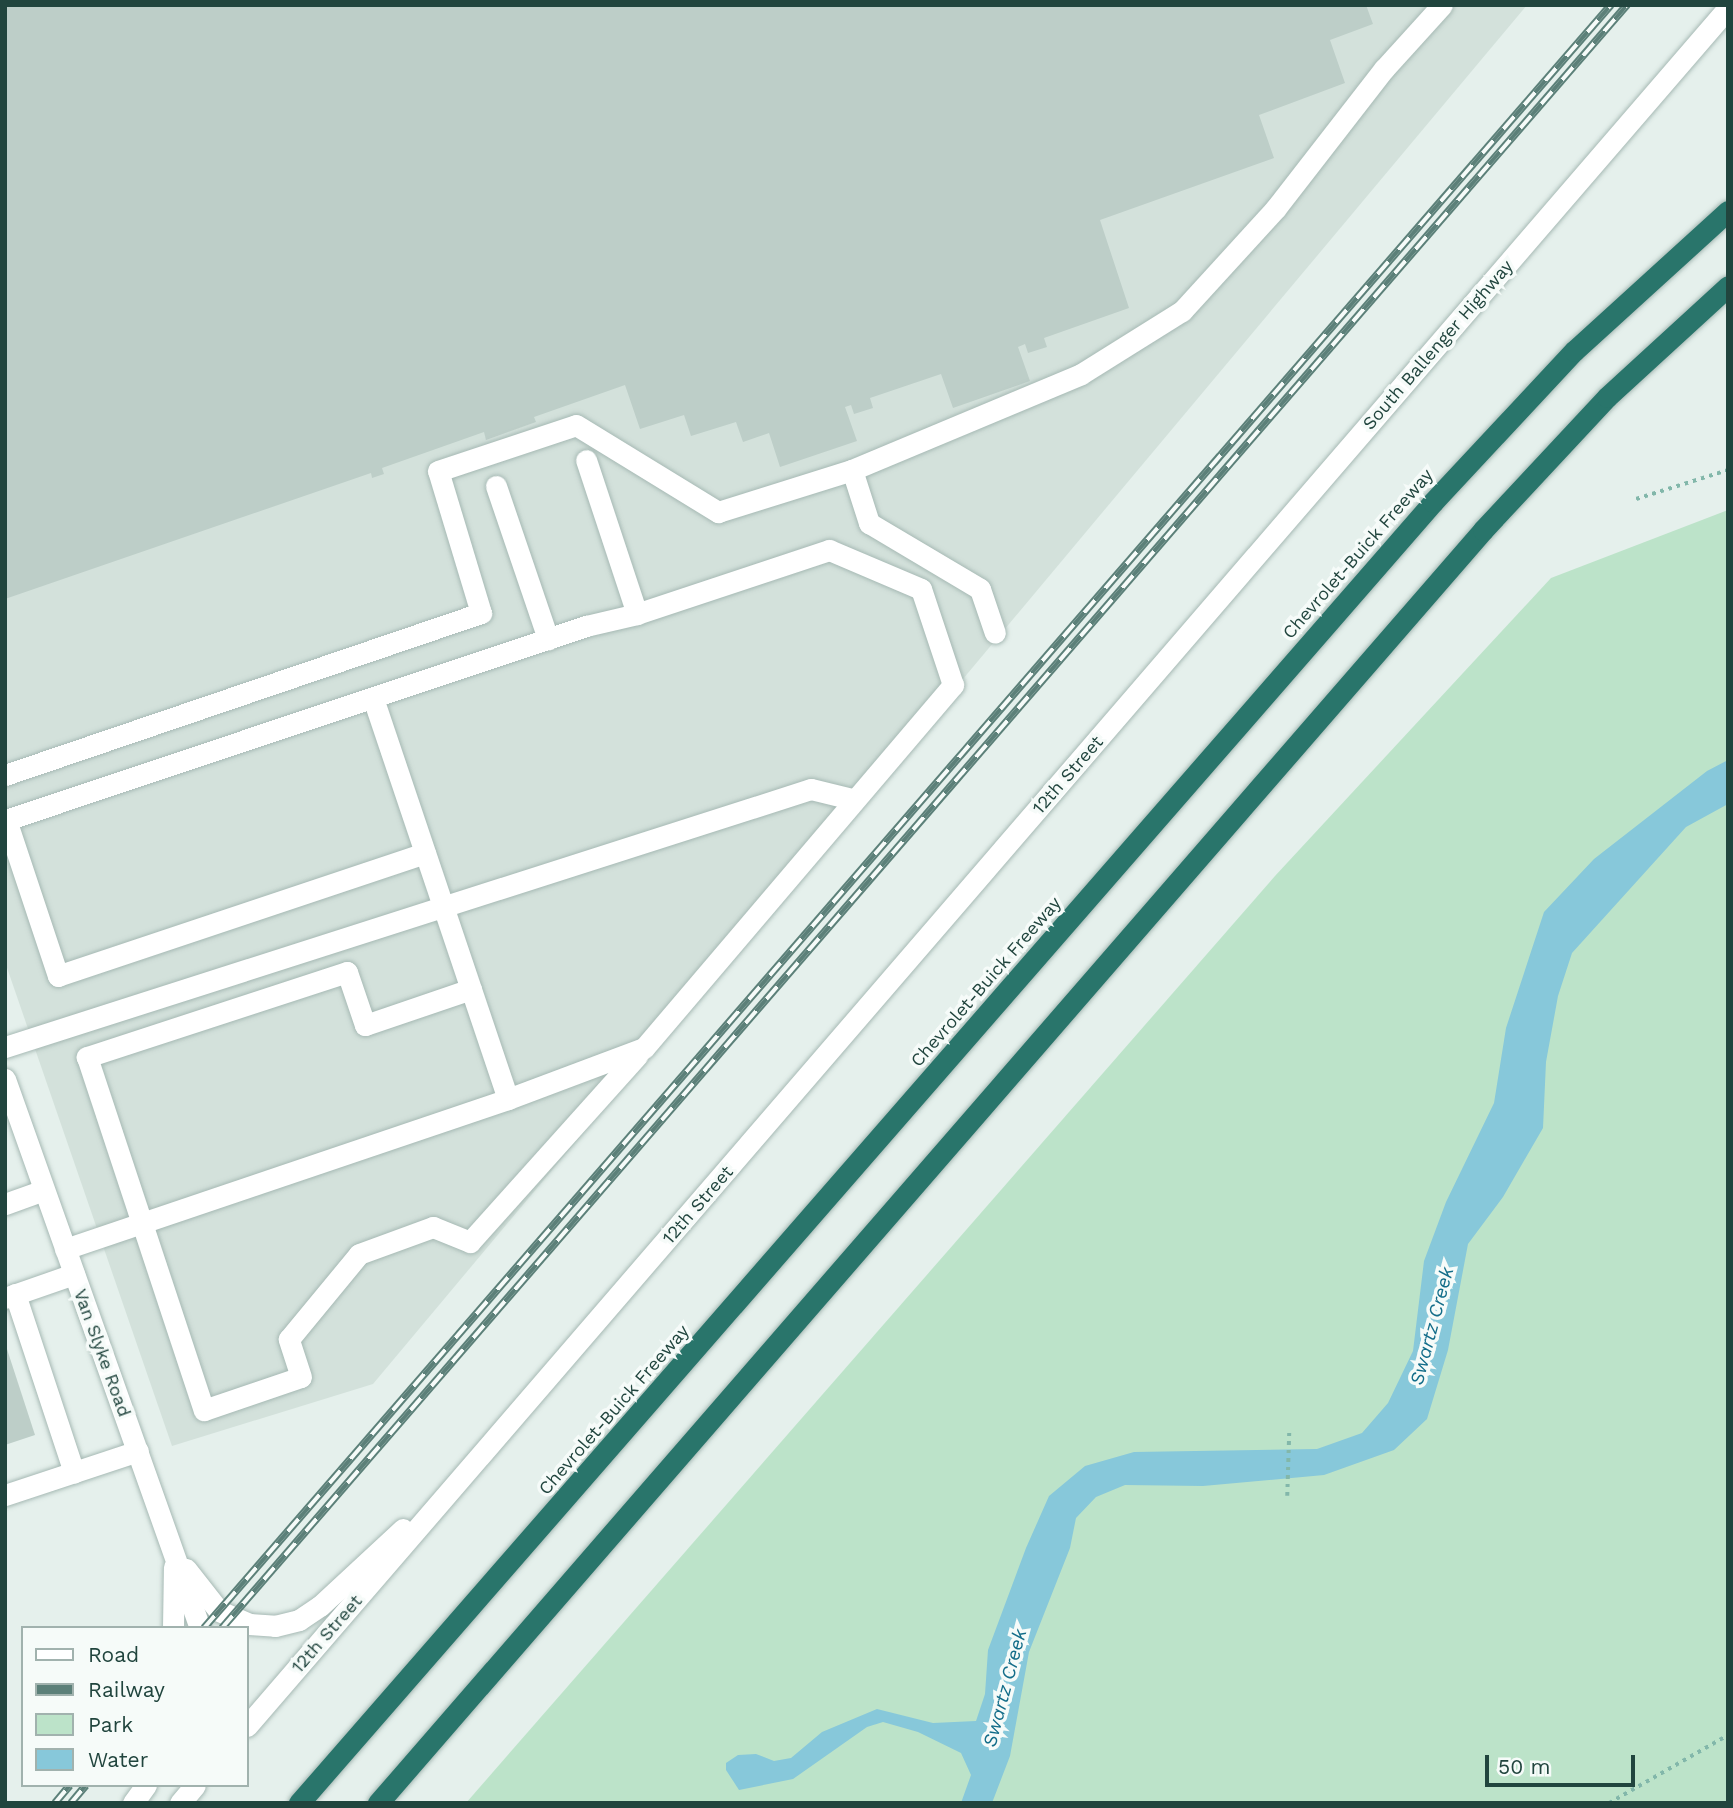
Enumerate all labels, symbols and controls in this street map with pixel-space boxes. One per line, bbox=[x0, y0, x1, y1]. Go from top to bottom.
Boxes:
street label: South Ballenger Highway bbox=[1358, 255, 1518, 435]
street label: Chevrolet-Buick Freeway bbox=[1278, 464, 1438, 644]
street label: 12th Street bbox=[1028, 731, 1108, 819]
street label: Chevrolet-Buick Freeway bbox=[906, 892, 1066, 1072]
street label: 12th Street bbox=[658, 1161, 738, 1249]
water label: Swartz Creek bbox=[1405, 1264, 1459, 1388]
street label: Van Slyke Road bbox=[69, 1286, 135, 1420]
street label: Chevrolet-Buick Freeway bbox=[534, 1320, 694, 1500]
street label: 12th Street bbox=[287, 1590, 367, 1678]
legend bbox=[21, 1626, 248, 1787]
water label: Swartz Creek bbox=[978, 1626, 1032, 1750]
text: Road bbox=[88, 1642, 139, 1667]
text: Railway bbox=[88, 1677, 165, 1702]
text: Park bbox=[88, 1712, 133, 1737]
scale bar bbox=[1488, 1742, 1638, 1786]
text: Water bbox=[88, 1747, 148, 1772]
text: 50 m bbox=[1498, 1754, 1550, 1779]

